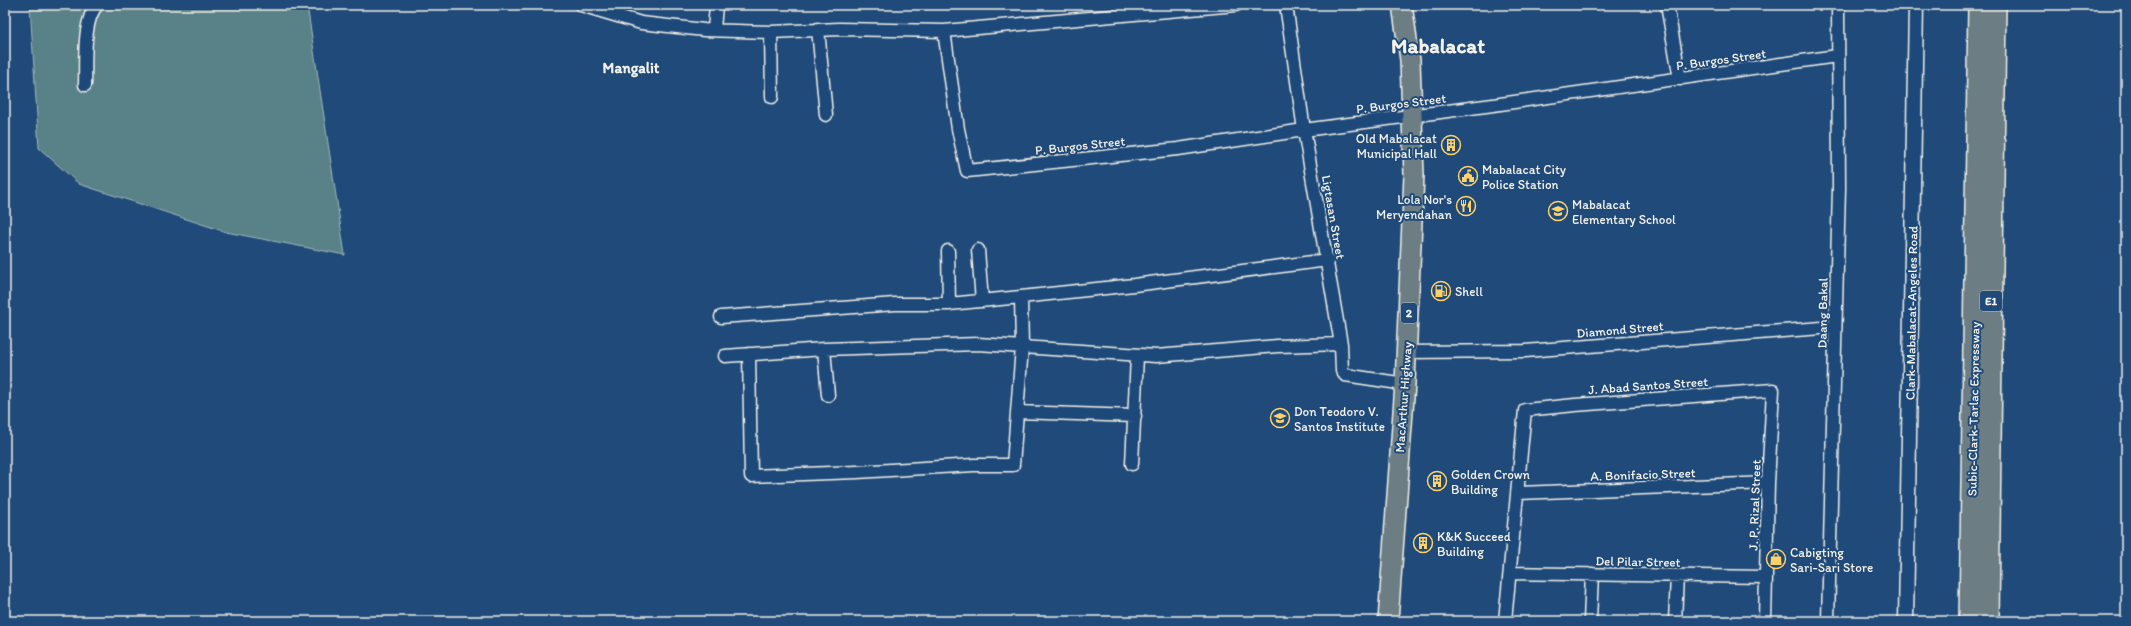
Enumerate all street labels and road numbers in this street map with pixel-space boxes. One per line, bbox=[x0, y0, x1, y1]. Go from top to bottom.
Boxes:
street label: P. Burgos Street bbox=[1675, 46, 1767, 73]
street label: P. Burgos Street bbox=[1355, 91, 1447, 116]
street label: P. Burgos Street bbox=[1034, 133, 1126, 158]
street label: Ligtasan Street bbox=[1319, 174, 1348, 260]
street label: Clark-Mabalacat-Angeles Road bbox=[1902, 226, 1921, 400]
street label: Daang Bakal bbox=[1814, 277, 1831, 349]
road number: E1 bbox=[1980, 291, 2002, 311]
road number: 2 bbox=[1401, 303, 1417, 323]
street label: Diamond Street bbox=[1576, 318, 1664, 341]
street label: Subic-Clark-Tarlac Expressway bbox=[1964, 322, 1983, 496]
street label: MacArthur Highway bbox=[1392, 341, 1415, 453]
street label: J. Abad Santos Street bbox=[1588, 374, 1709, 397]
street label: J. P. Rizal Street bbox=[1745, 459, 1764, 551]
street label: A. Bonifacio Street bbox=[1590, 465, 1696, 484]
street label: Del Pilar Street bbox=[1595, 553, 1681, 570]

